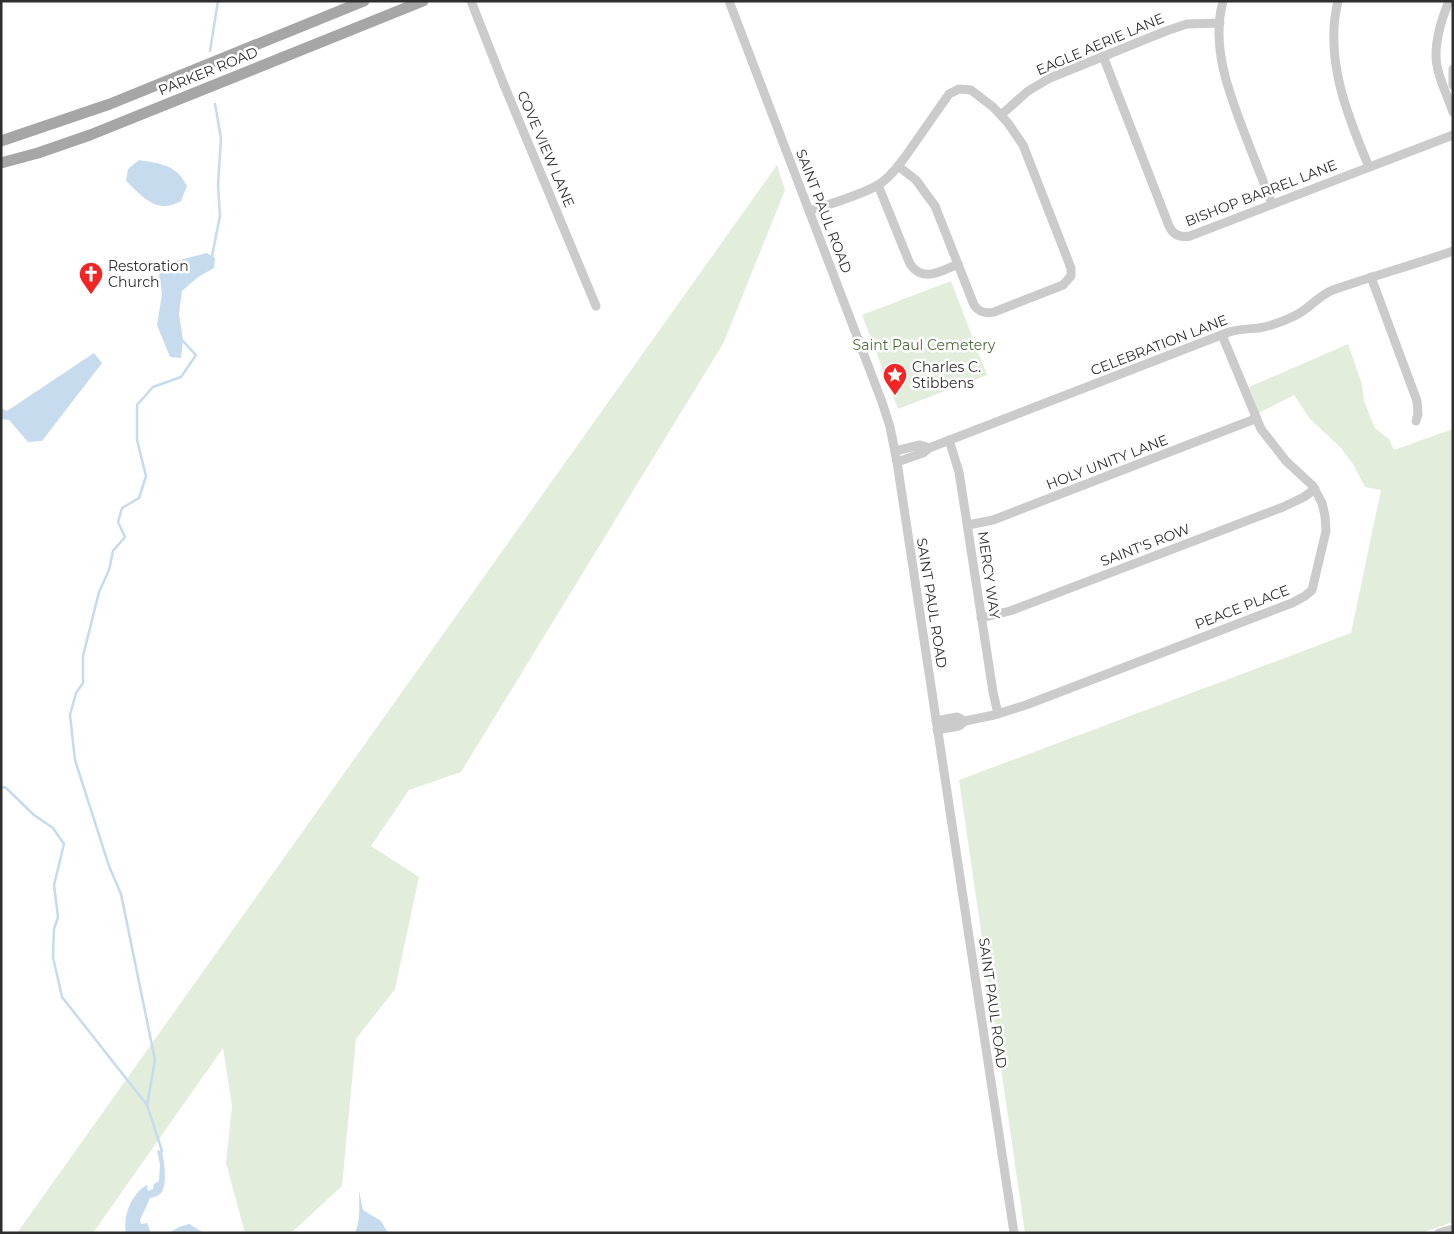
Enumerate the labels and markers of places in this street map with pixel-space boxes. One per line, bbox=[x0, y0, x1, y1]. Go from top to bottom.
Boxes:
place label: Restoration Church bbox=[108, 257, 189, 291]
church icon: Restoration Church bbox=[78, 261, 104, 295]
place label: Charles C. Stibbens bbox=[912, 358, 981, 392]
place icon: Charles C. Stibbens bbox=[882, 362, 908, 396]

